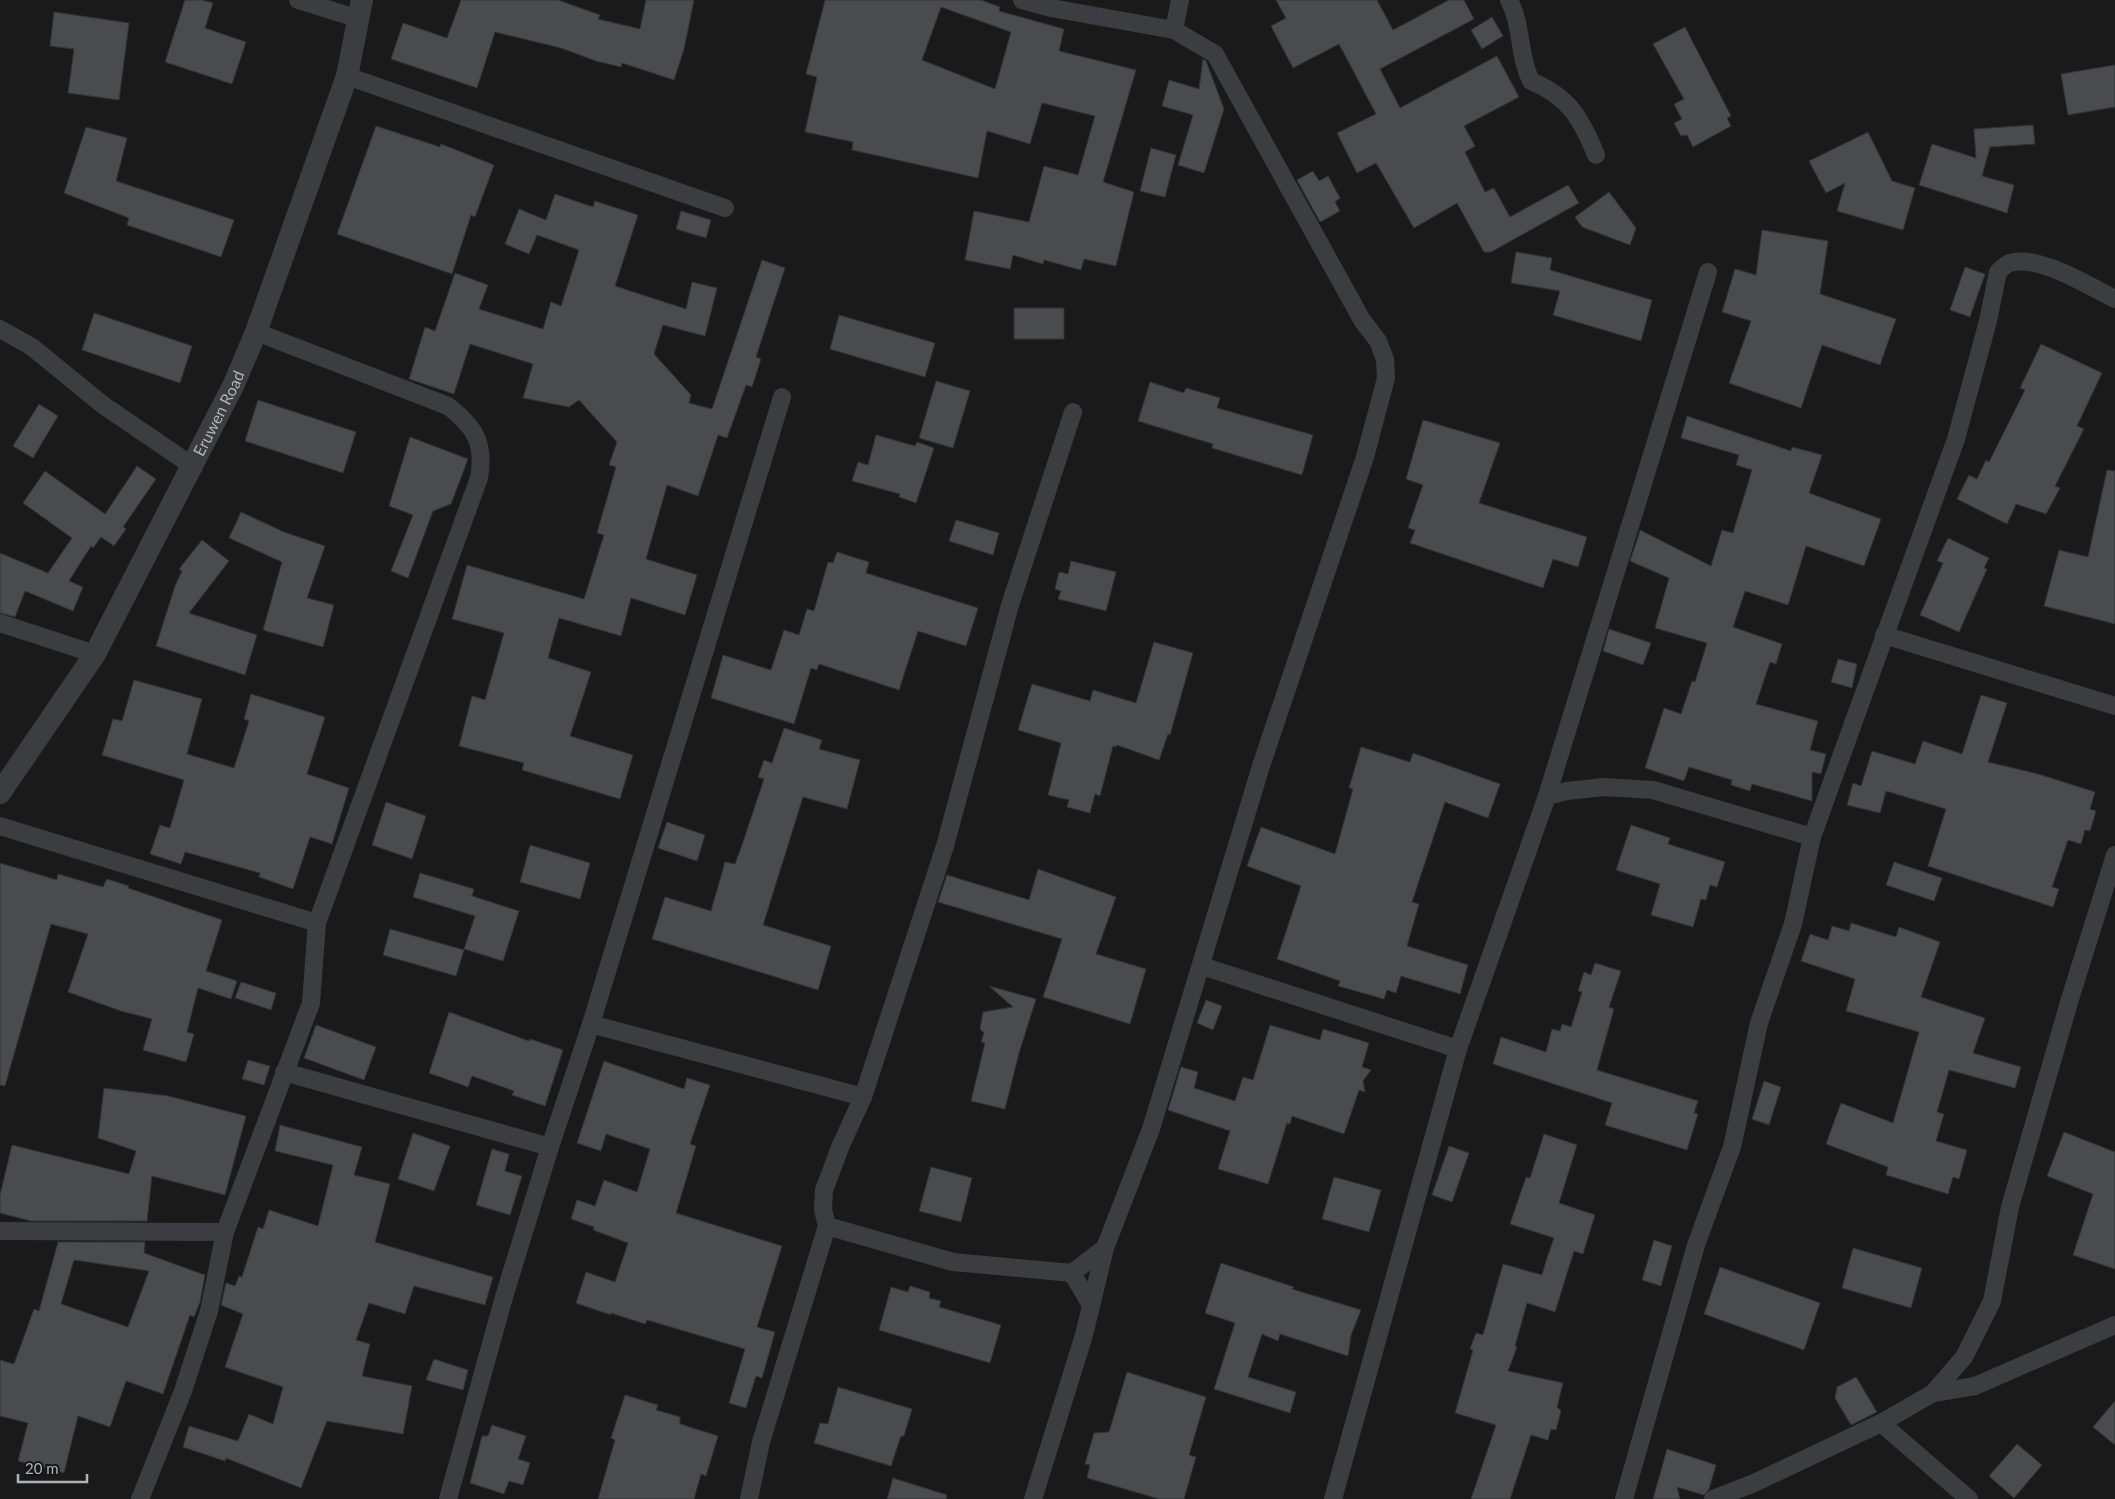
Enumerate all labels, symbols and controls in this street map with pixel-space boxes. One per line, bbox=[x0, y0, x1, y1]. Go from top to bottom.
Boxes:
street label: Eruwen Road bbox=[189, 368, 248, 459]
scale bar bbox=[18, 1452, 86, 1484]
text: 20 m bbox=[25, 1459, 59, 1477]

